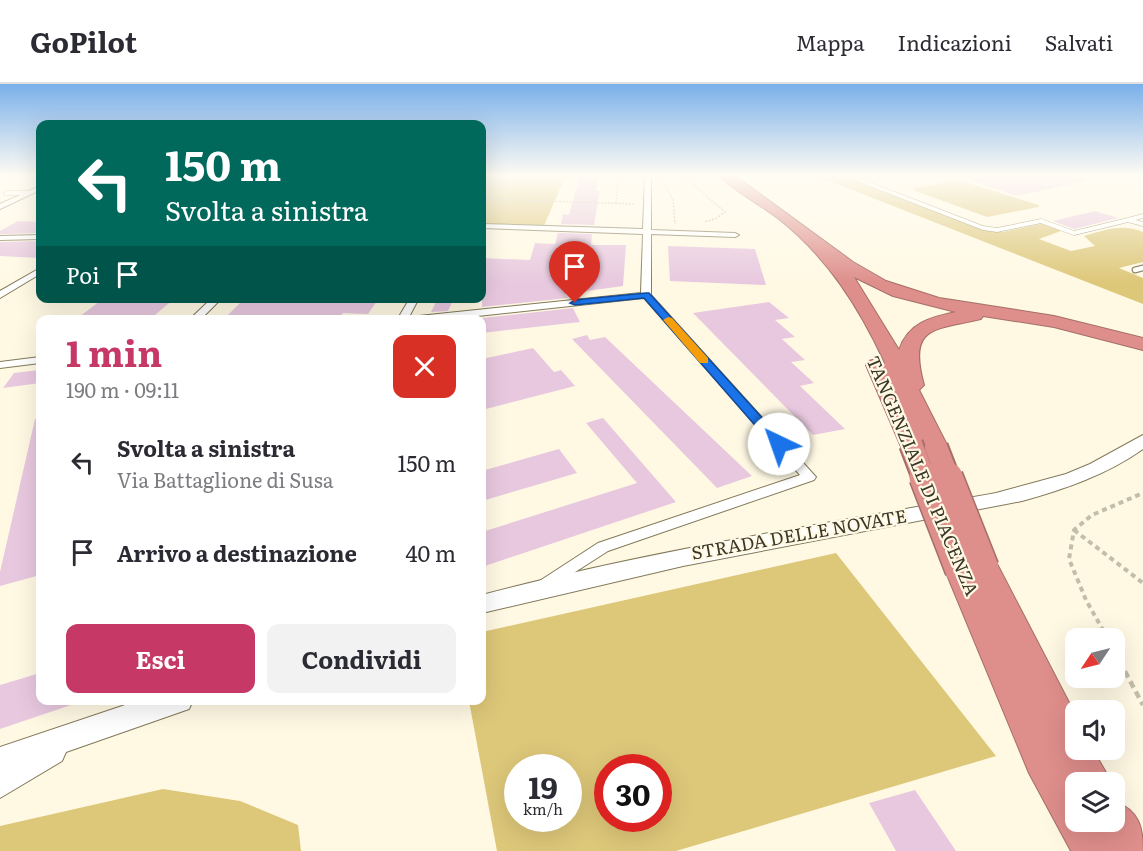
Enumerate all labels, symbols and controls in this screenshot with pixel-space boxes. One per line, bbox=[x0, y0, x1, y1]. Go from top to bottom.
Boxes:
text: GoPilot bbox=[30, 20, 137, 62]
text: Mappa bbox=[796, 26, 865, 57]
text: Indicazioni bbox=[898, 26, 1012, 57]
text: Salvati bbox=[1045, 26, 1113, 57]
text: 150 m bbox=[165, 132, 281, 194]
icon: left bbox=[66, 144, 144, 222]
text: Svolta a sinistra bbox=[165, 189, 368, 229]
pin bbox=[549, 241, 600, 303]
icon: arrive bbox=[558, 250, 591, 283]
text: Poi bbox=[66, 258, 99, 291]
icon: arrive bbox=[111, 258, 144, 291]
text: 1 min bbox=[66, 325, 162, 378]
button: close bbox=[393, 335, 456, 398]
street label: TANGENZIALE DI PIACENZA bbox=[860, 351, 986, 600]
text: 190 m · 09:11 bbox=[66, 374, 179, 404]
position arrow bbox=[747, 412, 811, 476]
text: Svolta a sinistra bbox=[117, 431, 295, 464]
icon: left bbox=[66, 446, 99, 479]
text: 150 m bbox=[397, 446, 456, 479]
text: Via Battaglione di Susa bbox=[117, 464, 334, 494]
street label: STRADA DELLE NOVATE bbox=[689, 501, 908, 566]
icon: arrive bbox=[66, 536, 99, 569]
text: Arrivo a destinazione bbox=[117, 536, 357, 569]
text: 40 m bbox=[405, 536, 456, 569]
button: Esci bbox=[66, 624, 255, 693]
button: Condividi bbox=[267, 624, 456, 693]
north arrow bbox=[1065, 628, 1125, 688]
map controls bbox=[1065, 628, 1125, 832]
button: sound bbox=[1065, 700, 1125, 760]
speed limit sign: 30 bbox=[594, 754, 672, 832]
text: 19 bbox=[528, 764, 558, 808]
button: layers bbox=[1065, 772, 1125, 832]
text: km/h bbox=[523, 797, 563, 820]

